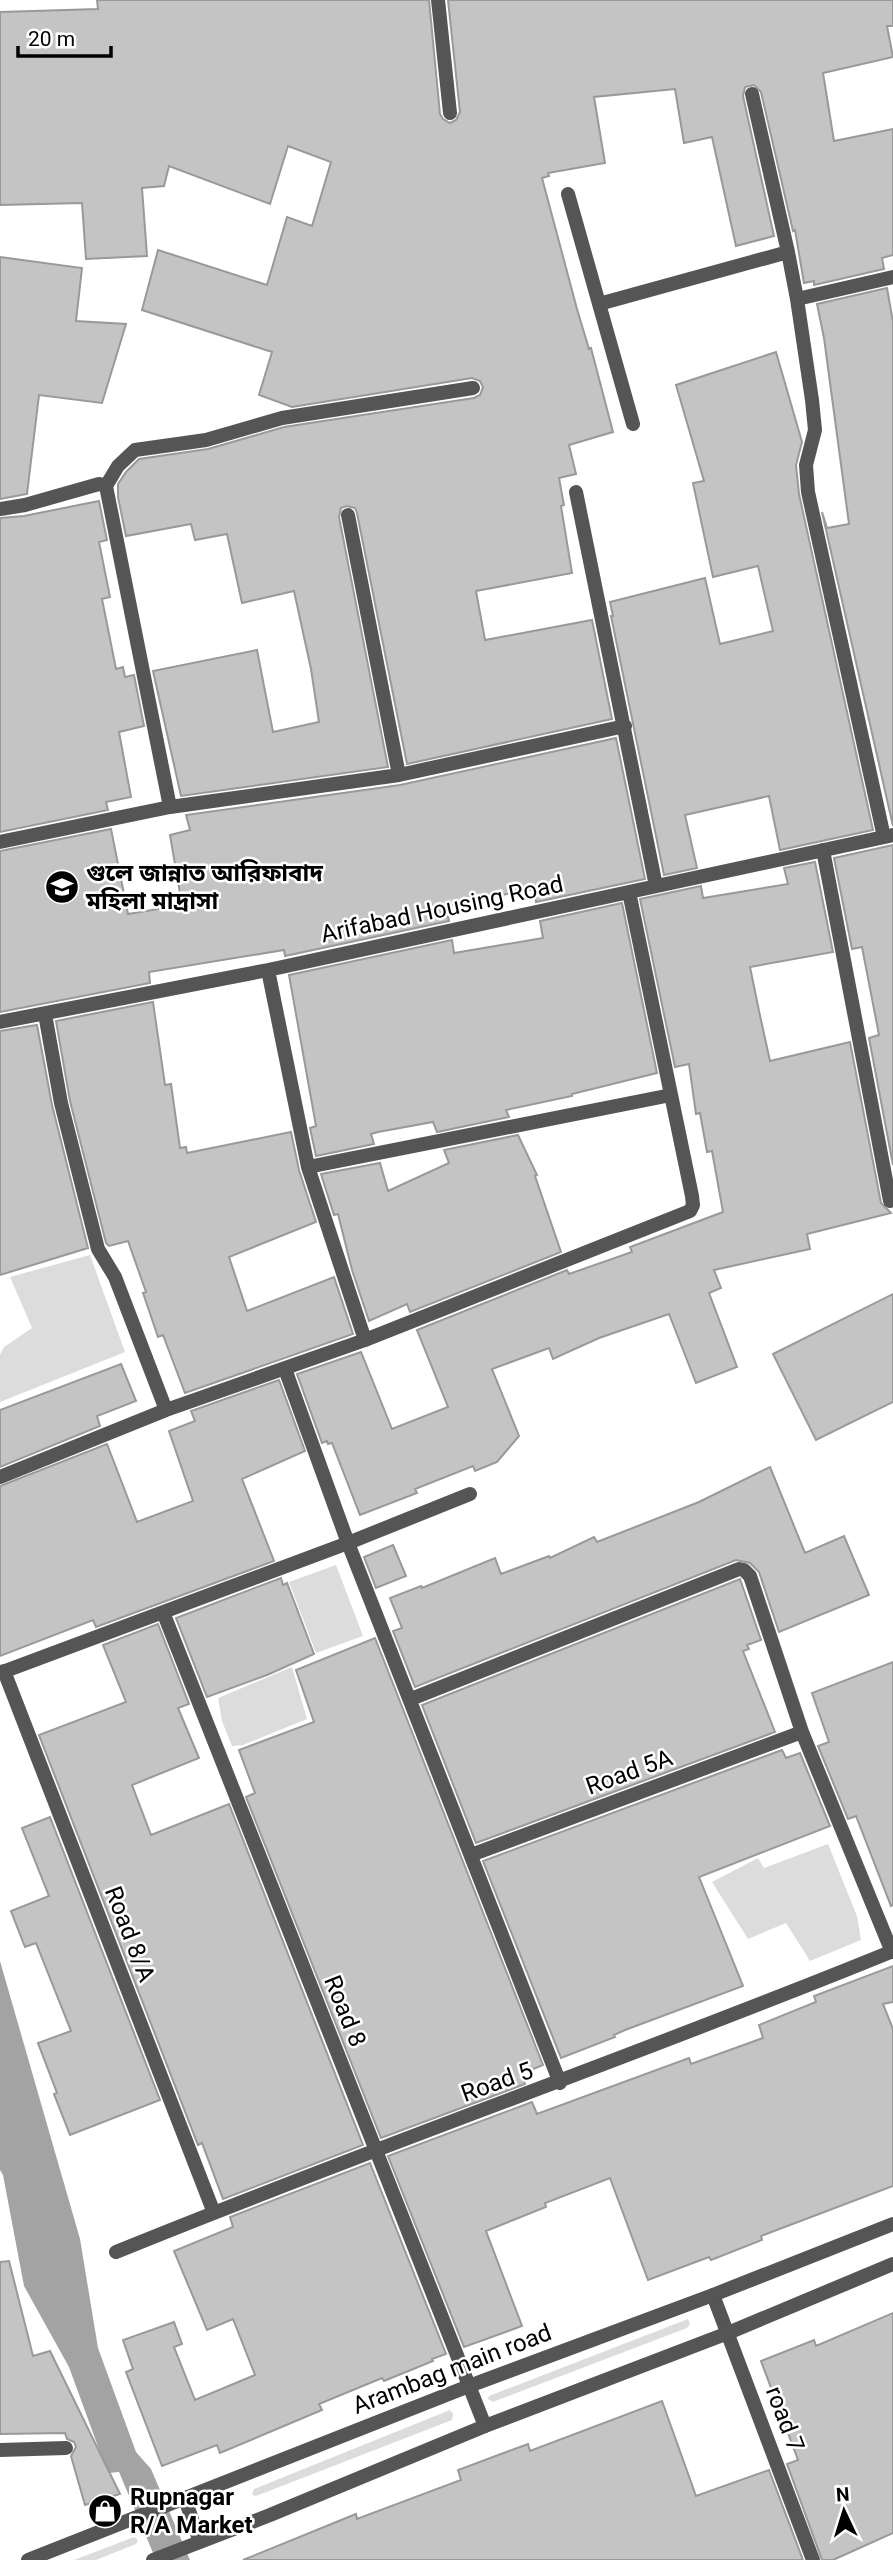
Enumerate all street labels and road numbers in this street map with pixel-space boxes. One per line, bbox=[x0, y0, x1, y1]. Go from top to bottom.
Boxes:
street label: Arifabad Housing Road bbox=[318, 870, 566, 948]
street label: Road 5A bbox=[582, 1743, 676, 1801]
street label: Road 8/A bbox=[99, 1882, 161, 1986]
street label: Road 8 bbox=[318, 1971, 372, 2051]
street label: Road 5 bbox=[457, 2056, 537, 2108]
street label: Arambag main road bbox=[349, 2318, 555, 2420]
street label: road 7 bbox=[760, 2382, 810, 2456]

